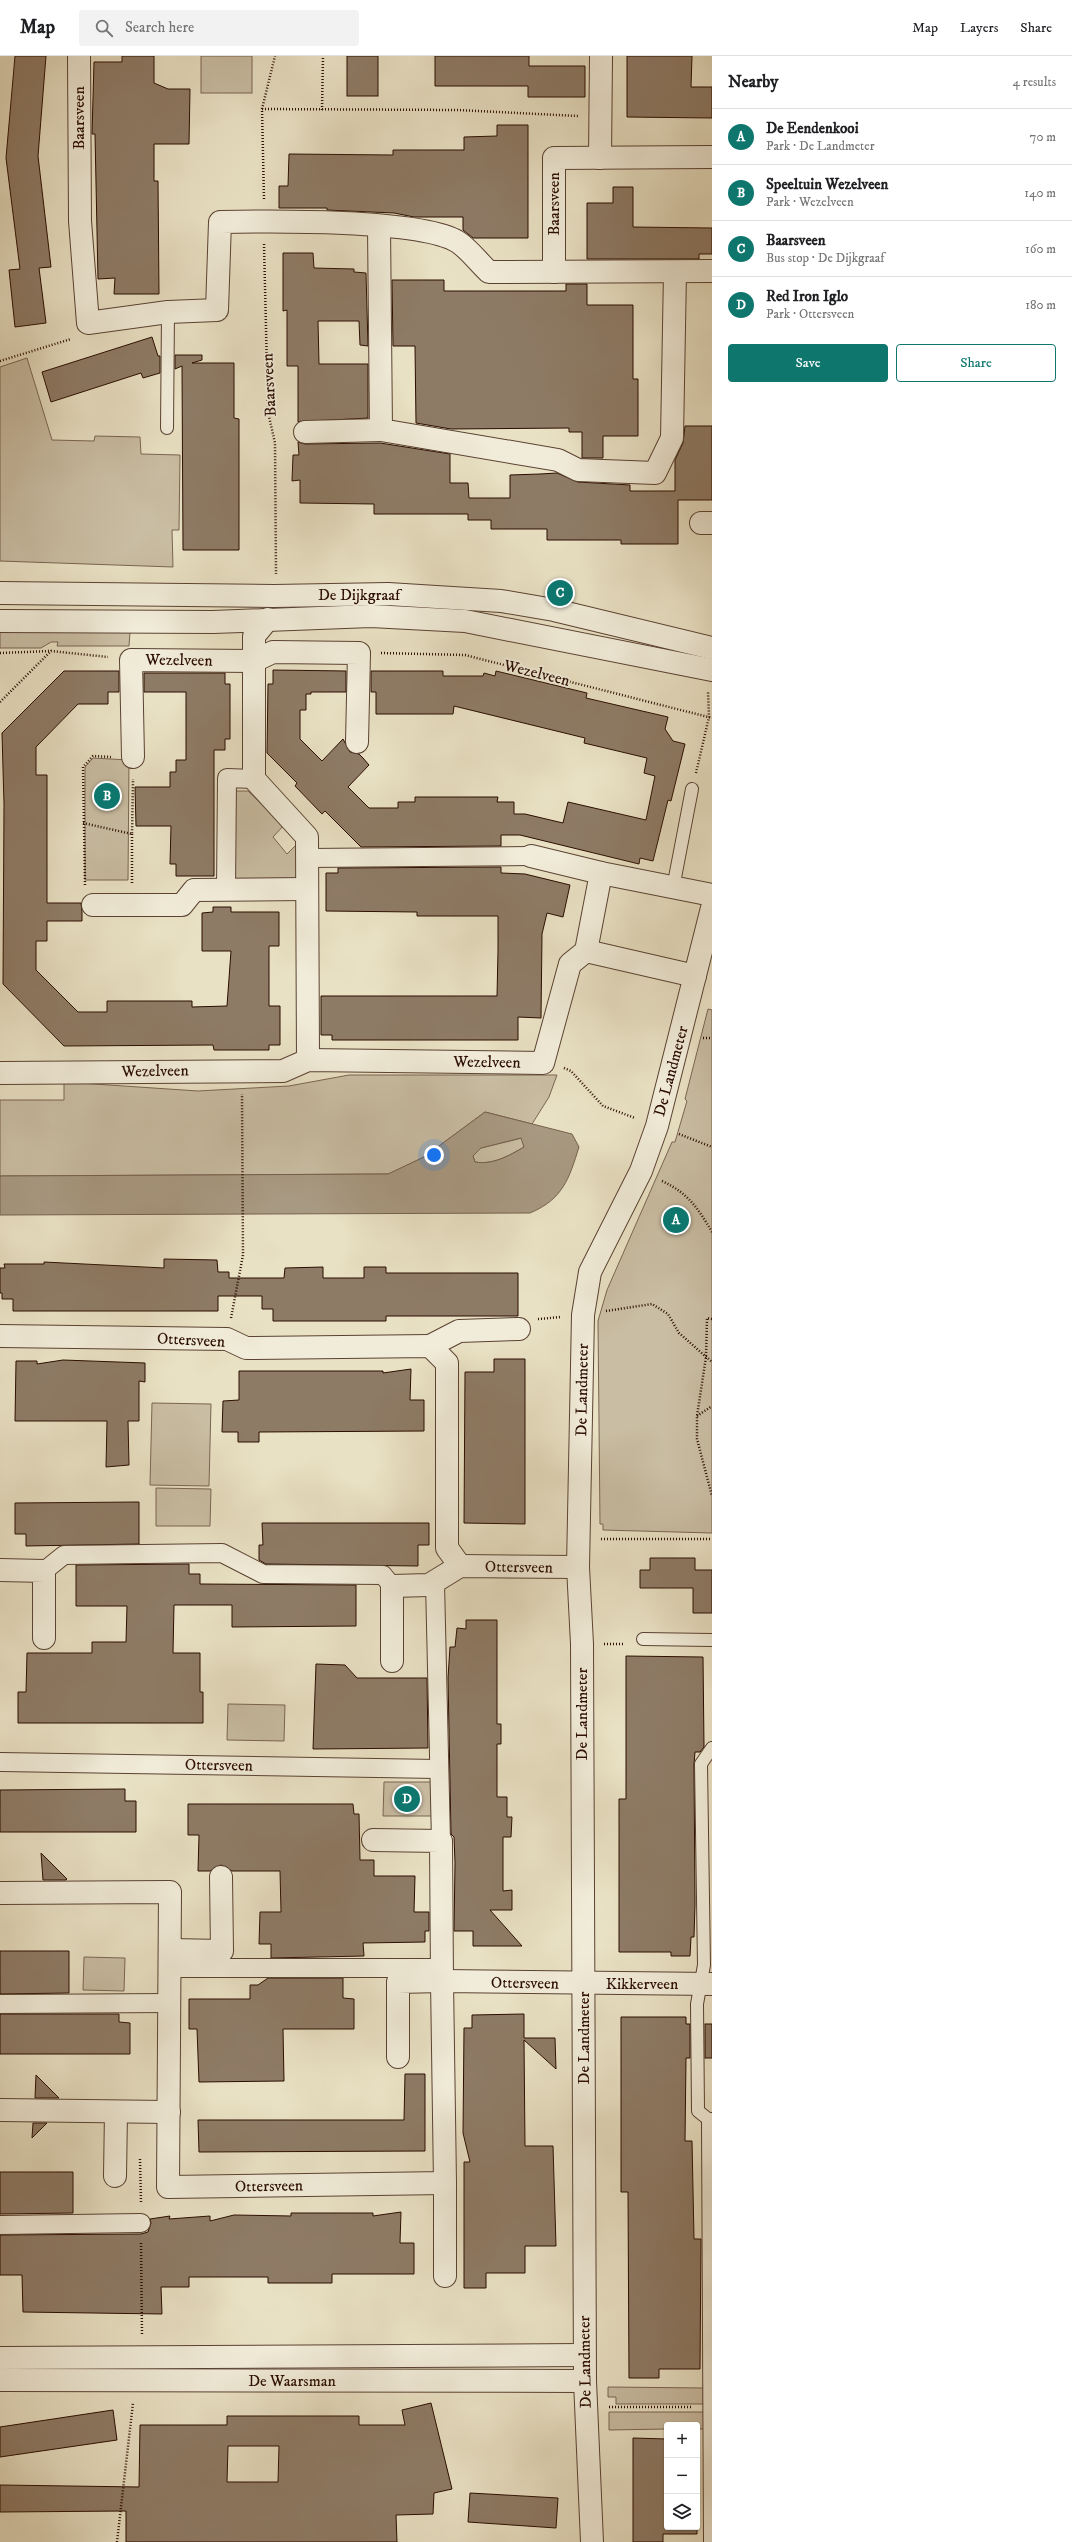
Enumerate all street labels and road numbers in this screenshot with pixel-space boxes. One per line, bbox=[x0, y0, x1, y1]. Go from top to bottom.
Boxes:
street label: Baarsveen bbox=[69, 86, 89, 150]
street label: Baarsveen bbox=[544, 172, 564, 236]
street label: Baarsveen bbox=[257, 352, 281, 417]
street label: De Dijkgraaf bbox=[318, 585, 403, 605]
street label: Wezelveen bbox=[144, 649, 213, 671]
street label: Wezelveen bbox=[501, 655, 573, 691]
street label: De Landmeter bbox=[649, 1024, 693, 1118]
street label: Wezelveen bbox=[452, 1051, 521, 1073]
street label: Wezelveen bbox=[120, 1060, 189, 1082]
street label: Ottersveen bbox=[156, 1328, 226, 1352]
street label: De Landmeter bbox=[571, 1343, 593, 1437]
street label: Ottersveen bbox=[485, 1556, 554, 1578]
street label: De Landmeter bbox=[572, 1668, 592, 1760]
street label: Ottersveen bbox=[185, 1754, 254, 1776]
street label: Ottersveen bbox=[491, 1972, 560, 1994]
street label: Kikkerveen bbox=[606, 1974, 679, 1994]
street label: De Landmeter bbox=[574, 1992, 594, 2084]
street label: Ottersveen bbox=[235, 2175, 304, 2197]
street label: De Landmeter bbox=[574, 2315, 596, 2409]
street label: De Waarsman bbox=[248, 2371, 337, 2391]

